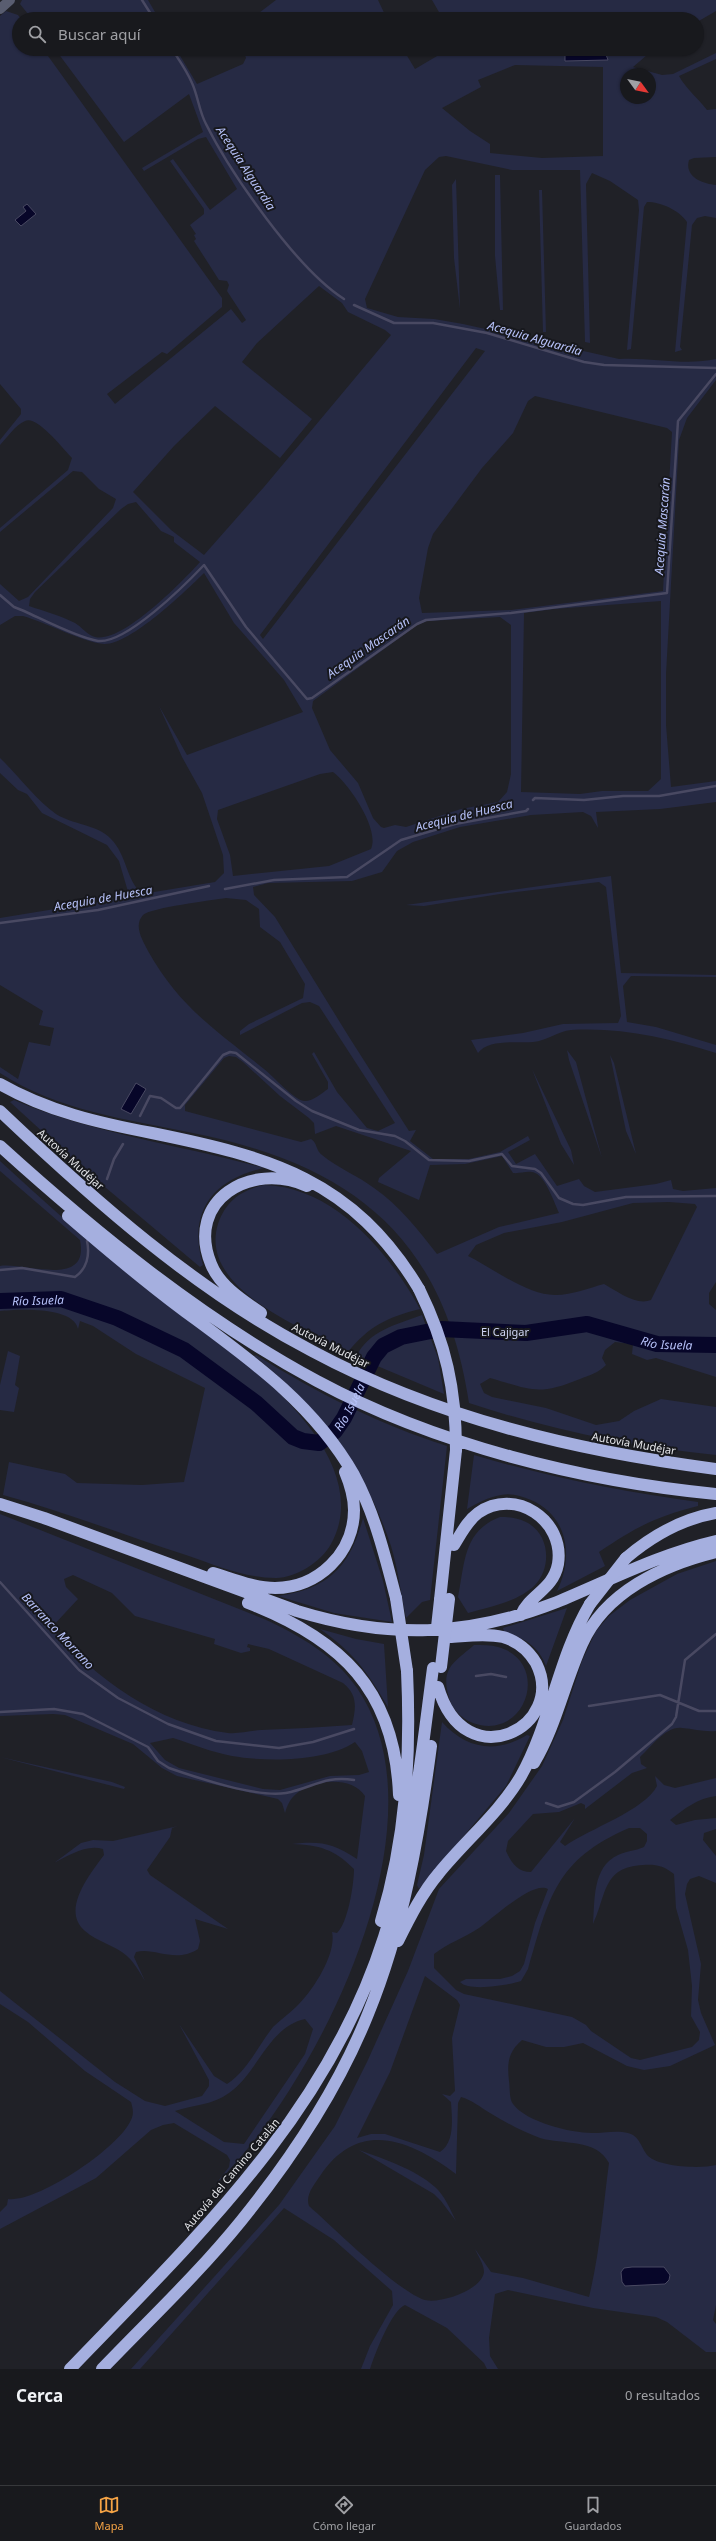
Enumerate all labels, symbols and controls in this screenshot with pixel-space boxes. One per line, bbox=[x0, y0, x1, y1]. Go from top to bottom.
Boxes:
search box bbox=[12, 12, 704, 56]
icon: search bbox=[26, 23, 48, 45]
text: Buscar aquí bbox=[58, 24, 141, 44]
north arrow bbox=[620, 68, 656, 104]
water label: Acequia Alguardia bbox=[212, 122, 280, 213]
water label: Acequia Alguardia bbox=[485, 316, 584, 360]
water label: Acequia Mascarán bbox=[650, 477, 674, 576]
water label: Acequia Mascarán bbox=[322, 612, 413, 683]
water label: Acequia de Huesca bbox=[413, 795, 515, 836]
water label: Acequia de Huesca bbox=[51, 881, 154, 915]
street label: Autovía Mudéjar bbox=[34, 1125, 108, 1193]
water label: Río Isuela bbox=[12, 1290, 64, 1309]
street label: Autovía Mudéjar bbox=[290, 1319, 373, 1371]
park label: El Cajigar bbox=[481, 1324, 530, 1339]
water label: Río Isuela bbox=[639, 1331, 693, 1353]
water label: Río Isuela bbox=[329, 1380, 369, 1434]
street label: Autovía Mudéjar bbox=[591, 1428, 678, 1458]
water label: Barranco Morrano bbox=[18, 1589, 98, 1673]
street label: Autovía del Camino Catalán bbox=[180, 2115, 282, 2233]
text: Cerca bbox=[16, 2384, 63, 2407]
text: 0 resultados bbox=[625, 2386, 700, 2404]
tab: Mapa bbox=[95, 2494, 124, 2533]
tab: Cómo llegar bbox=[313, 2494, 375, 2533]
tab: Guardados bbox=[565, 2494, 621, 2533]

